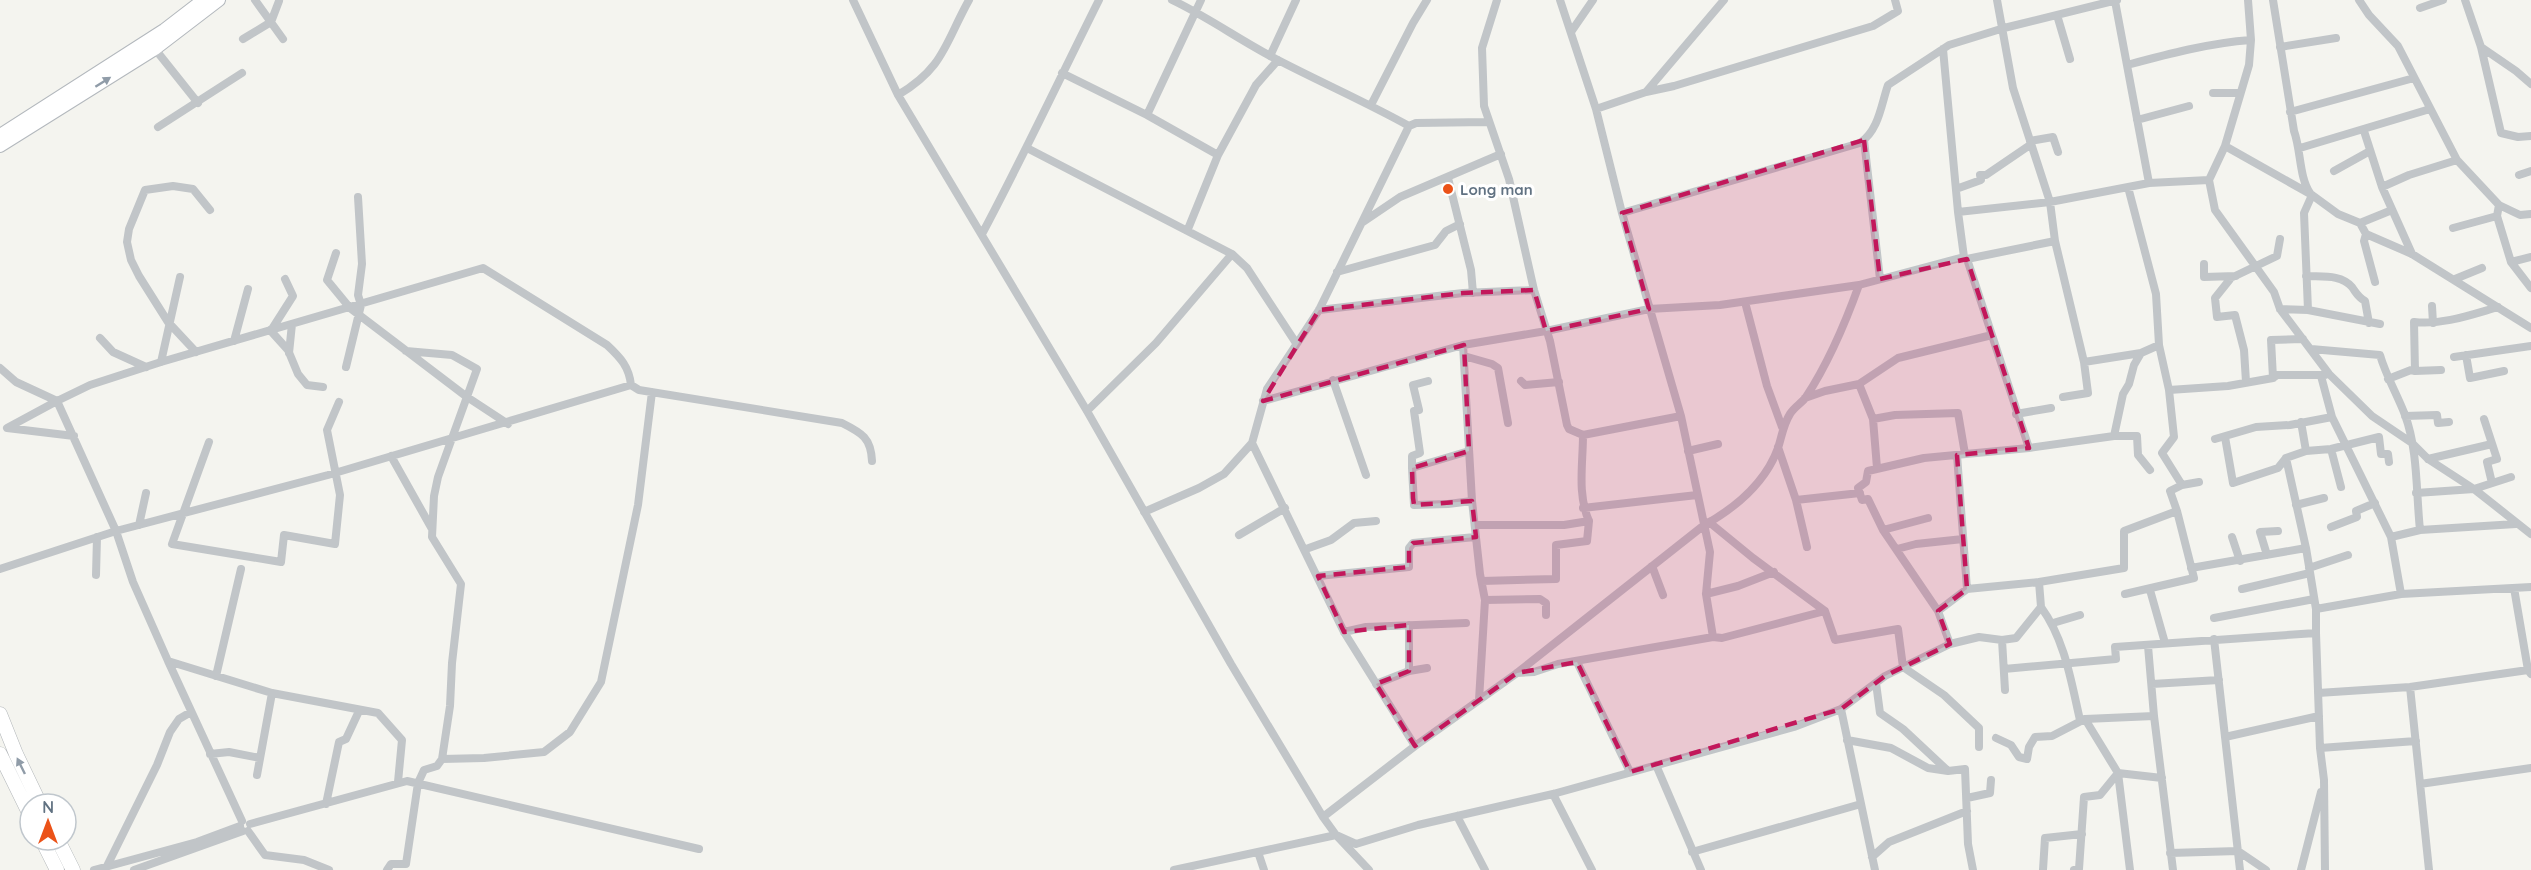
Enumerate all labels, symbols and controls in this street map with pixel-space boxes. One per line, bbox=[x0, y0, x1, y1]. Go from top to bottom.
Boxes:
one-way arrow bbox=[95, 76, 111, 87]
place label: Long man bbox=[1460, 180, 1533, 199]
marker: Long man bbox=[1441, 182, 1455, 196]
one-way arrow bbox=[17, 757, 27, 775]
north arrow bbox=[18, 792, 78, 852]
text: N bbox=[42, 797, 54, 817]

